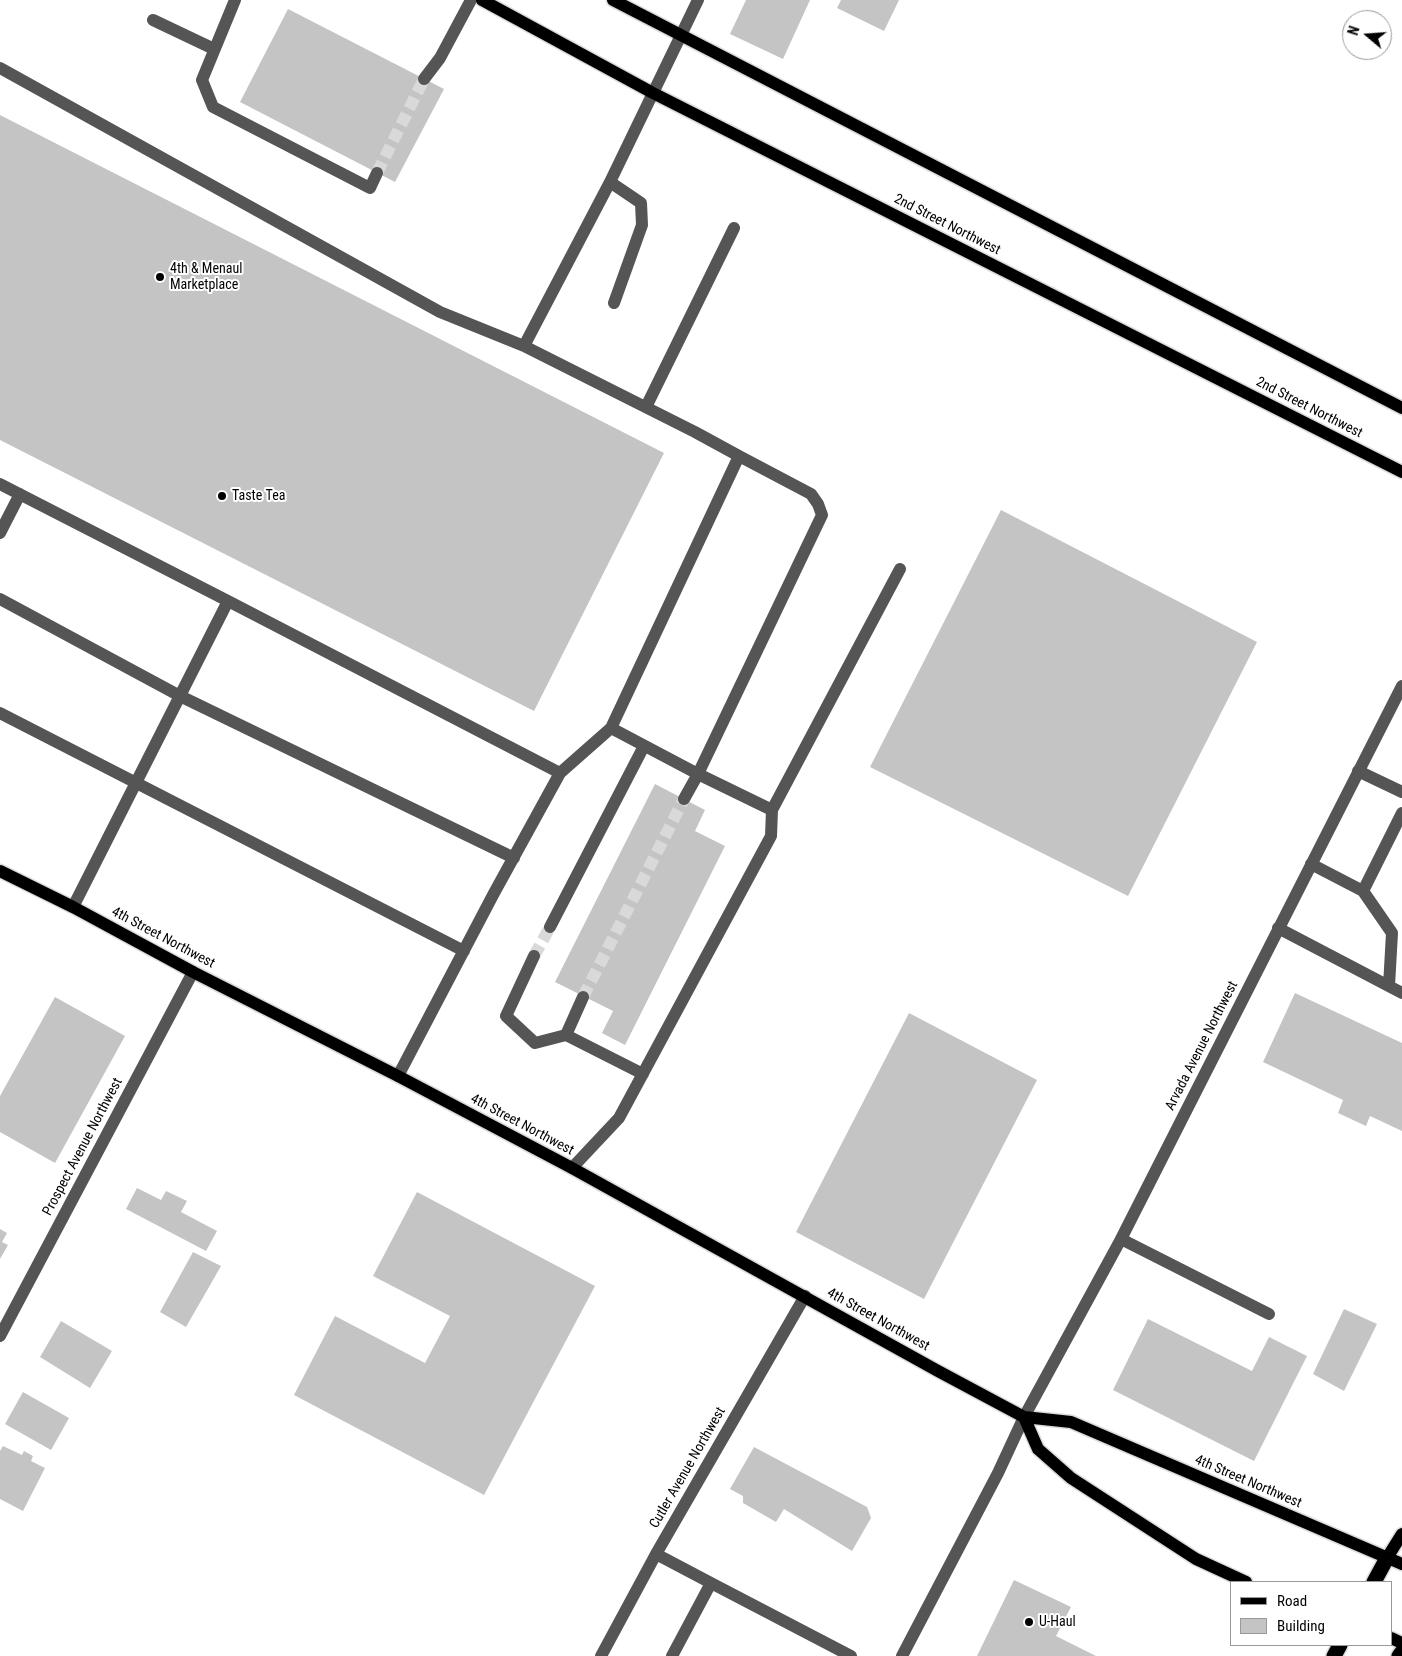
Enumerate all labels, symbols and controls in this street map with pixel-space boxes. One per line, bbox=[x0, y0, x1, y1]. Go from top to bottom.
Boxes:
north arrow bbox=[1342, 10, 1392, 60]
text: N bbox=[1345, 24, 1363, 37]
street label: 2nd Street Northwest bbox=[891, 191, 1003, 259]
place label: 4th & Menaul Marketplace bbox=[170, 261, 242, 294]
marker: 4th & Menaul Marketplace bbox=[154, 271, 166, 283]
street label: 2nd Street Northwest bbox=[1253, 374, 1365, 442]
place label: Taste Tea bbox=[232, 488, 285, 504]
marker: Taste Tea bbox=[216, 490, 228, 502]
street label: 4th Street Northwest bbox=[109, 904, 217, 972]
street label: Arvada Avenue Northwest bbox=[1162, 979, 1242, 1113]
street label: Prospect Avenue Northwest bbox=[40, 1075, 126, 1219]
street label: 4th Street Northwest bbox=[468, 1091, 576, 1159]
street label: 4th Street Northwest bbox=[824, 1285, 932, 1355]
street label: Cutler Avenue Northwest bbox=[646, 1404, 730, 1532]
street label: 4th Street Northwest bbox=[1192, 1452, 1304, 1512]
legend bbox=[1230, 1581, 1392, 1646]
text: Road bbox=[1277, 1592, 1307, 1610]
place label: U-Haul bbox=[1039, 1614, 1076, 1630]
marker: U-Haul bbox=[1023, 1616, 1035, 1628]
text: Building bbox=[1277, 1617, 1325, 1635]

